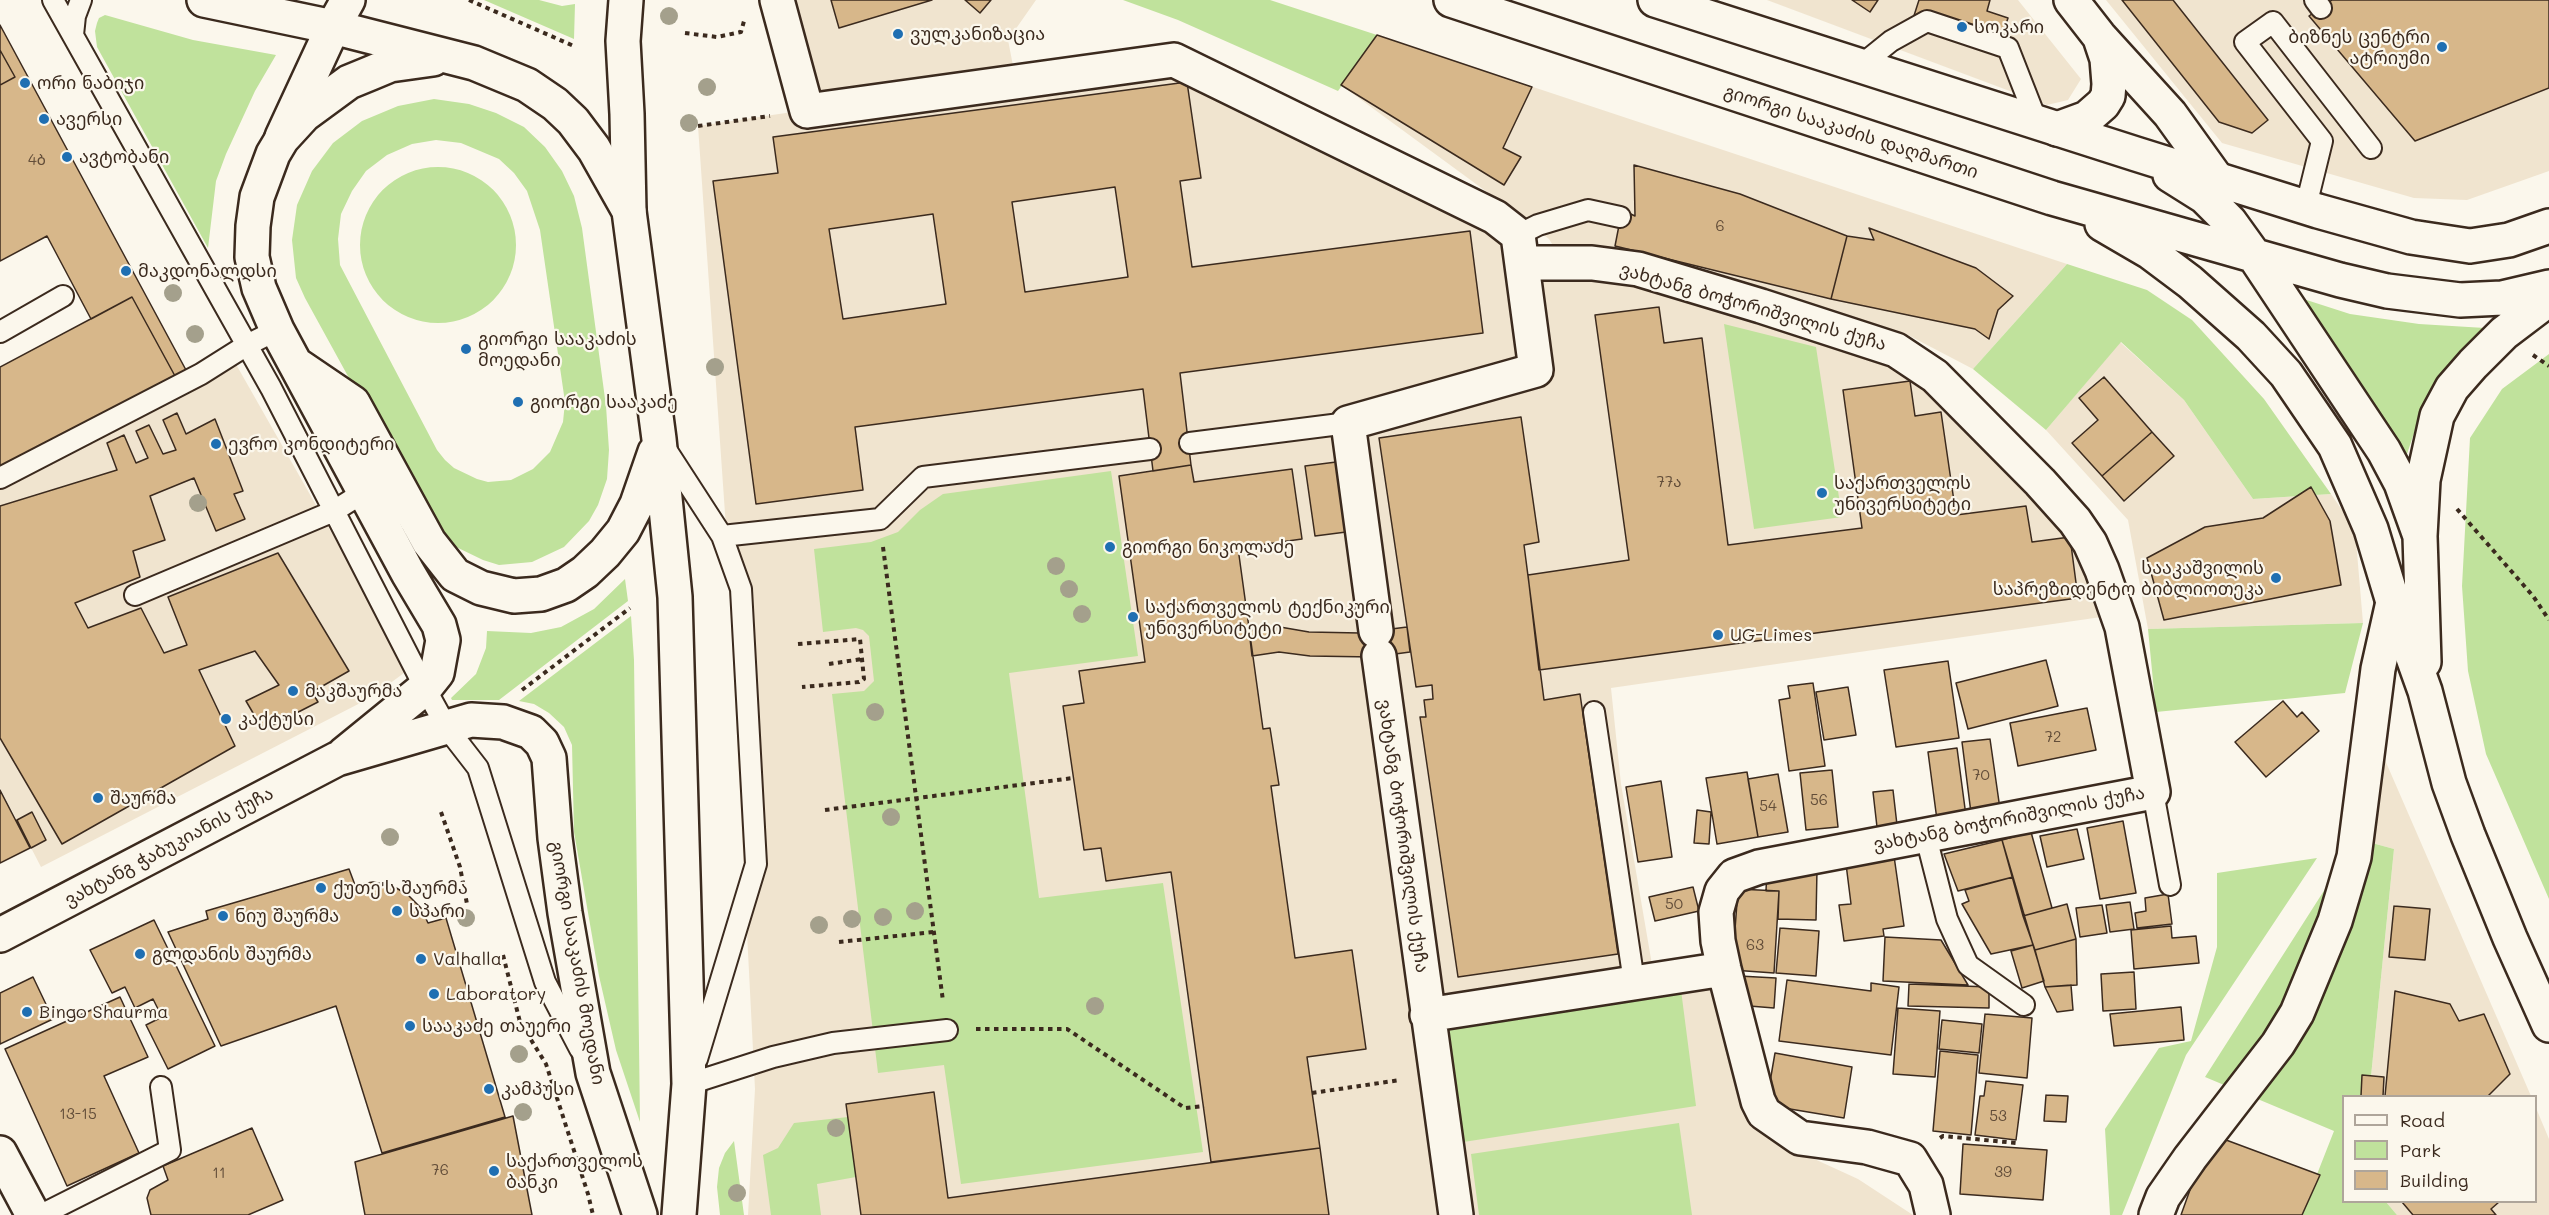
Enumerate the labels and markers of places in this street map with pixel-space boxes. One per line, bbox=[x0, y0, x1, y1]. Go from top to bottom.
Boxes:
place label: სოკარი bbox=[1974, 16, 2044, 38]
marker: სოკარი bbox=[1955, 20, 1969, 34]
place label: ვულკანიზაცია bbox=[910, 23, 1045, 45]
place label: ბიზნეს ცენტრი ატრიუმი bbox=[2288, 26, 2430, 68]
marker: ვულკანიზაცია bbox=[891, 27, 905, 41]
marker: ბიზნეს ცენტრი ატრიუმი bbox=[2435, 40, 2449, 54]
place label: ორი ნაბიჯი bbox=[37, 72, 144, 94]
marker: ორი ნაბიჯი bbox=[18, 76, 32, 90]
place label: ავერსი bbox=[56, 108, 122, 130]
marker: ავერსი bbox=[37, 112, 51, 126]
place label: ავტობანი bbox=[79, 146, 169, 168]
marker: ავტობანი bbox=[60, 150, 74, 164]
place label: მაკდონალდსი bbox=[138, 260, 277, 282]
marker: მაკდონალდსი bbox=[119, 264, 133, 278]
place label: გიორგი სააკაძის მოედანი bbox=[478, 328, 637, 370]
marker: გიორგი სააკაძის მოედანი bbox=[459, 342, 473, 356]
place label: გიორგი სააკაძე bbox=[530, 391, 678, 413]
marker: გიორგი სააკაძე bbox=[511, 395, 525, 409]
place label: ევრო კონდიტერი bbox=[228, 433, 394, 455]
marker: ევრო კონდიტერი bbox=[209, 437, 223, 451]
place label: საქართველოს უნივერსიტეტი bbox=[1834, 472, 1971, 514]
marker: საქართველოს უნივერსიტეტი bbox=[1815, 486, 1829, 500]
place label: გიორგი ნიკოლაძე bbox=[1122, 536, 1294, 558]
marker: გიორგი ნიკოლაძე bbox=[1103, 540, 1117, 554]
place label: სააკაშვილის საპრეზიდენტო ბიბლიოთეკა bbox=[1993, 557, 2264, 600]
marker: სააკაშვილის საპრეზიდენტო ბიბლიოთეკა bbox=[2269, 571, 2283, 585]
place label: საქართველოს ტექნიკური უნივერსიტეტი bbox=[1145, 596, 1390, 638]
marker: საქართველოს ტექნიკური უნივერსიტეტი bbox=[1126, 610, 1140, 624]
place label: UG-Limes bbox=[1730, 624, 1812, 646]
marker: UG-Limes bbox=[1711, 628, 1725, 642]
place label: მაკშაურმა bbox=[305, 680, 402, 702]
marker: მაკშაურმა bbox=[286, 684, 300, 698]
place label: კაქტუსი bbox=[238, 708, 314, 730]
marker: კაქტუსი bbox=[219, 712, 233, 726]
place label: შაურმა bbox=[110, 787, 176, 809]
marker: შაურმა bbox=[91, 791, 105, 805]
place label: ქუთე'ს შაურმა bbox=[333, 877, 468, 899]
marker: ქუთე'ს შაურმა bbox=[314, 881, 328, 895]
place label: სპარი bbox=[409, 900, 465, 922]
marker: სპარი bbox=[390, 904, 404, 918]
place label: ნიუ შაურმა bbox=[235, 905, 339, 927]
marker: ნიუ შაურმა bbox=[216, 909, 230, 923]
place label: გლდანის შაურმა bbox=[152, 943, 312, 965]
marker: გლდანის შაურმა bbox=[133, 947, 147, 961]
place label: Valhalla bbox=[433, 948, 502, 970]
marker: Valhalla bbox=[414, 952, 428, 966]
place label: Laboratory bbox=[446, 983, 546, 1005]
marker: Laboratory bbox=[427, 987, 441, 1001]
place label: Bingo Shaurma bbox=[39, 1001, 168, 1023]
marker: Bingo Shaurma bbox=[20, 1005, 34, 1019]
place label: სააკაძე თაუერი bbox=[422, 1015, 571, 1037]
marker: სააკაძე თაუერი bbox=[403, 1019, 417, 1033]
place label: კამპუსი bbox=[501, 1078, 574, 1100]
marker: კამპუსი bbox=[482, 1082, 496, 1096]
place label: საქართველოს ბანკი bbox=[506, 1150, 643, 1192]
marker: საქართველოს ბანკი bbox=[487, 1164, 501, 1178]

